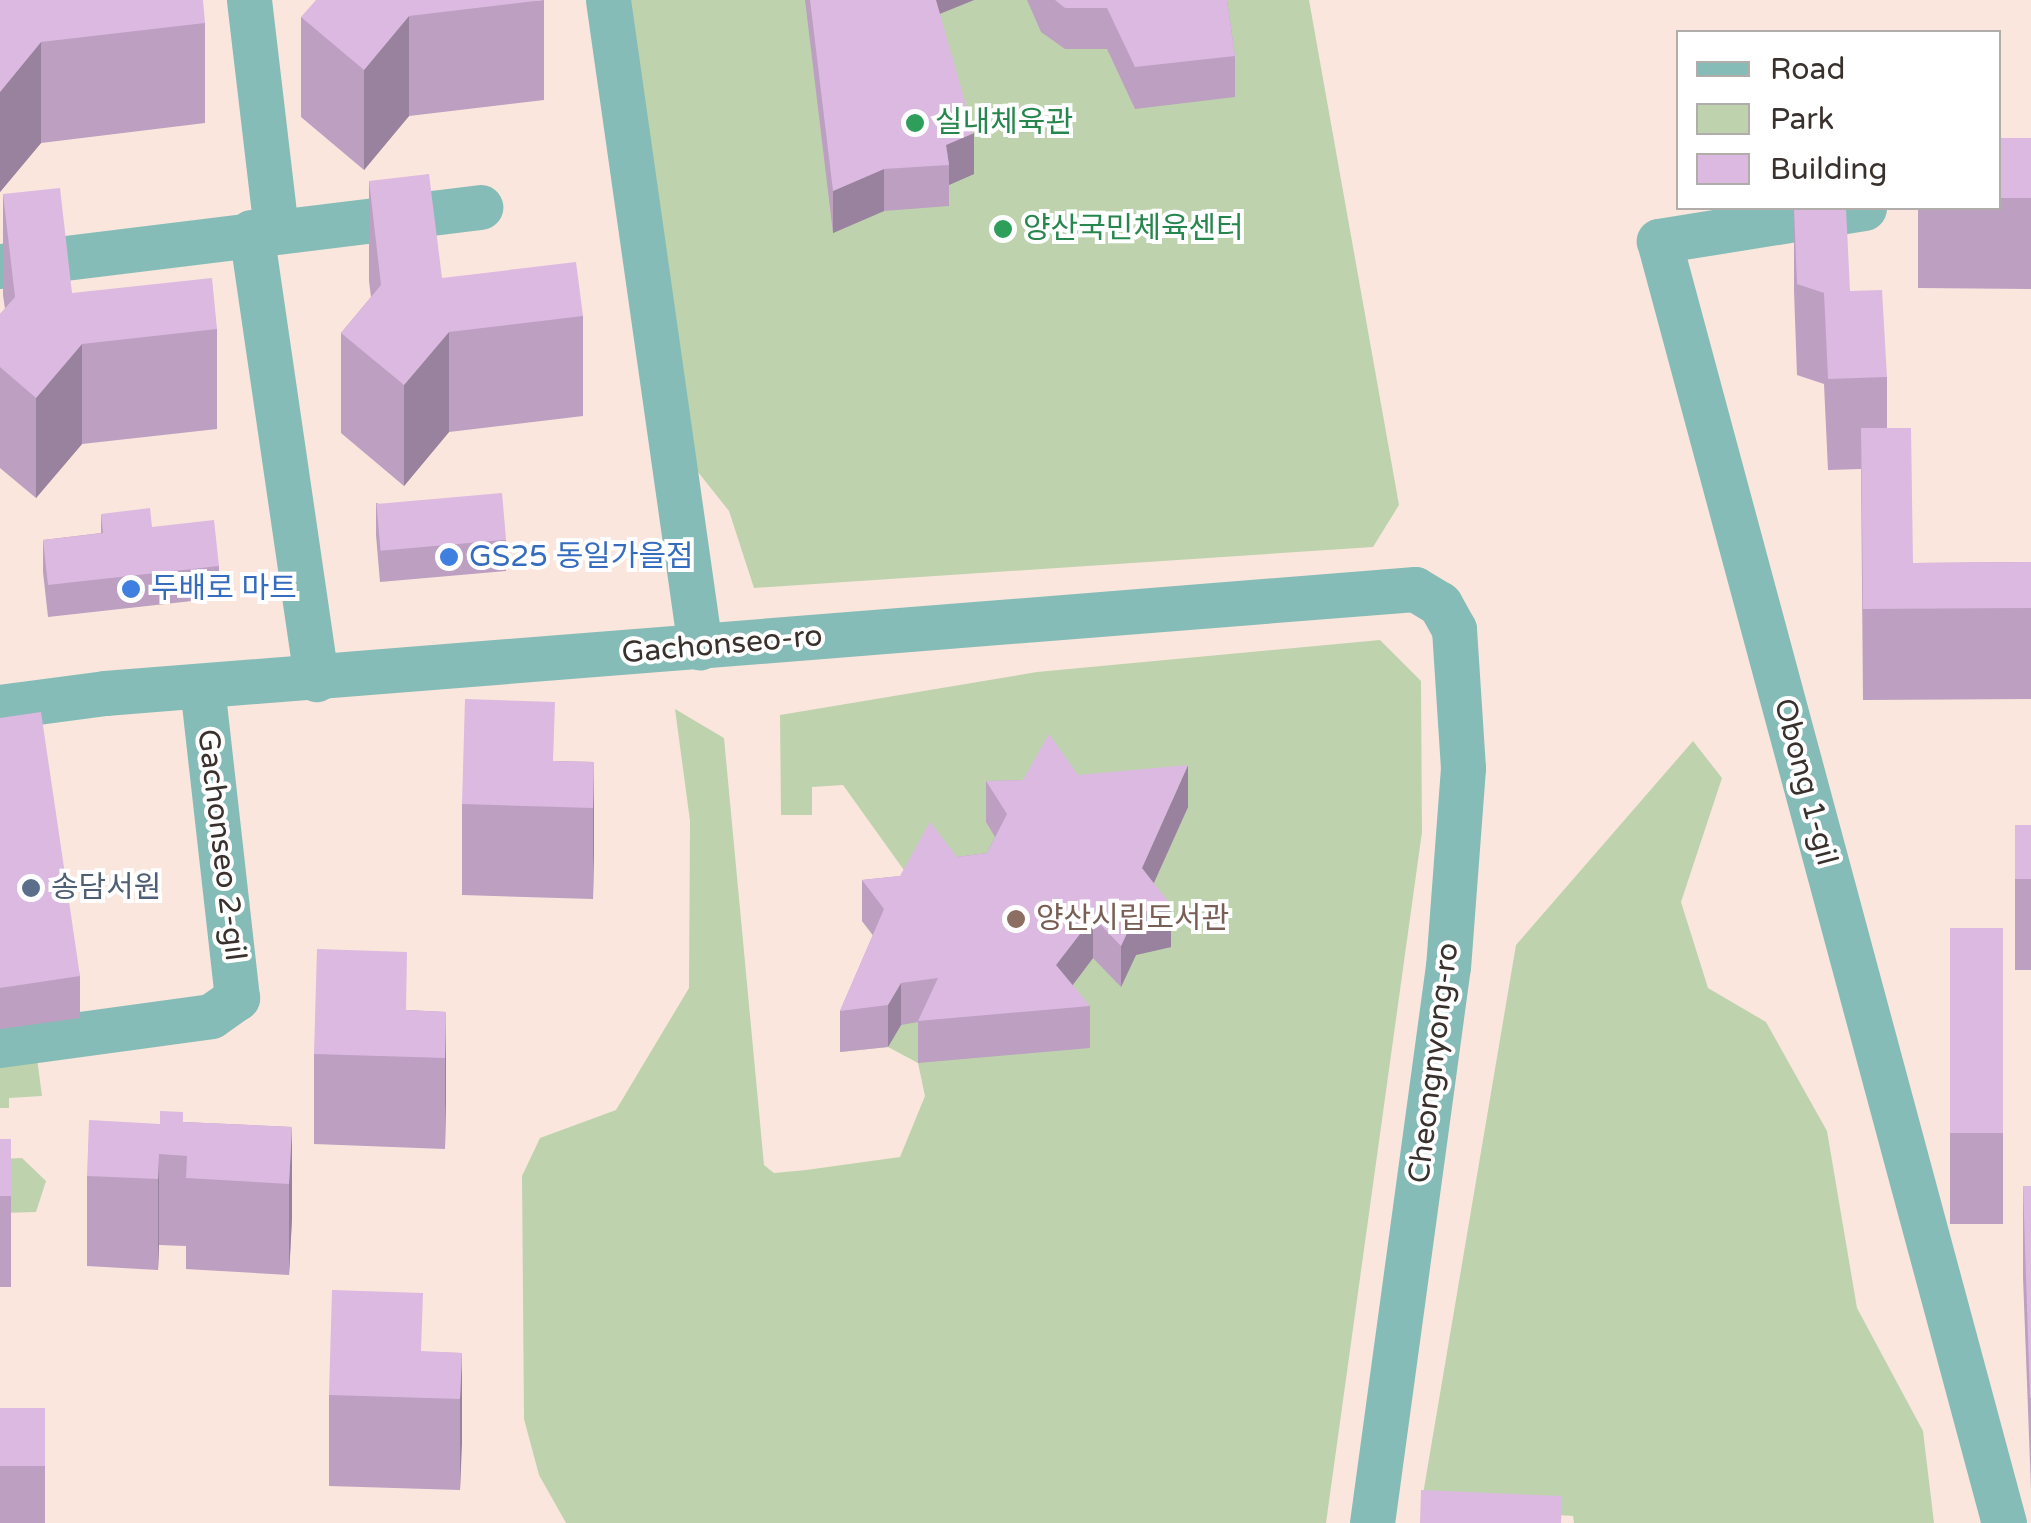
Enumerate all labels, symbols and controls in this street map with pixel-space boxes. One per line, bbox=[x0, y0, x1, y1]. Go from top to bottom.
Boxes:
legend bbox=[1676, 30, 2001, 210]
text: Road bbox=[1770, 51, 1845, 88]
text: Park bbox=[1770, 101, 1834, 138]
place label: 실내체육관 bbox=[935, 105, 1073, 141]
marker: 실내체육관 bbox=[904, 112, 926, 134]
text: Building bbox=[1770, 151, 1887, 188]
place label: 양산국민체육센터 bbox=[1023, 211, 1244, 247]
marker: 양산국민체육센터 bbox=[992, 218, 1014, 240]
place label: GS25 동일가을점 bbox=[469, 539, 694, 575]
marker: GS25 동일가을점 bbox=[438, 546, 460, 568]
place label: 두배로 마트 bbox=[151, 571, 297, 607]
marker: 두배로 마트 bbox=[120, 578, 142, 600]
street label: Gachonseo-ro bbox=[620, 618, 824, 672]
street label: Obong 1-gil bbox=[1765, 695, 1845, 869]
street label: Gachonseo 2-gil bbox=[189, 727, 253, 963]
place label: 송담서원 bbox=[51, 870, 161, 906]
marker: 송담서원 bbox=[20, 877, 42, 899]
place label: 양산시립도서관 bbox=[1036, 901, 1229, 937]
marker: 양산시립도서관 bbox=[1005, 908, 1027, 930]
street label: Cheongnyong-ro bbox=[1401, 941, 1467, 1185]

